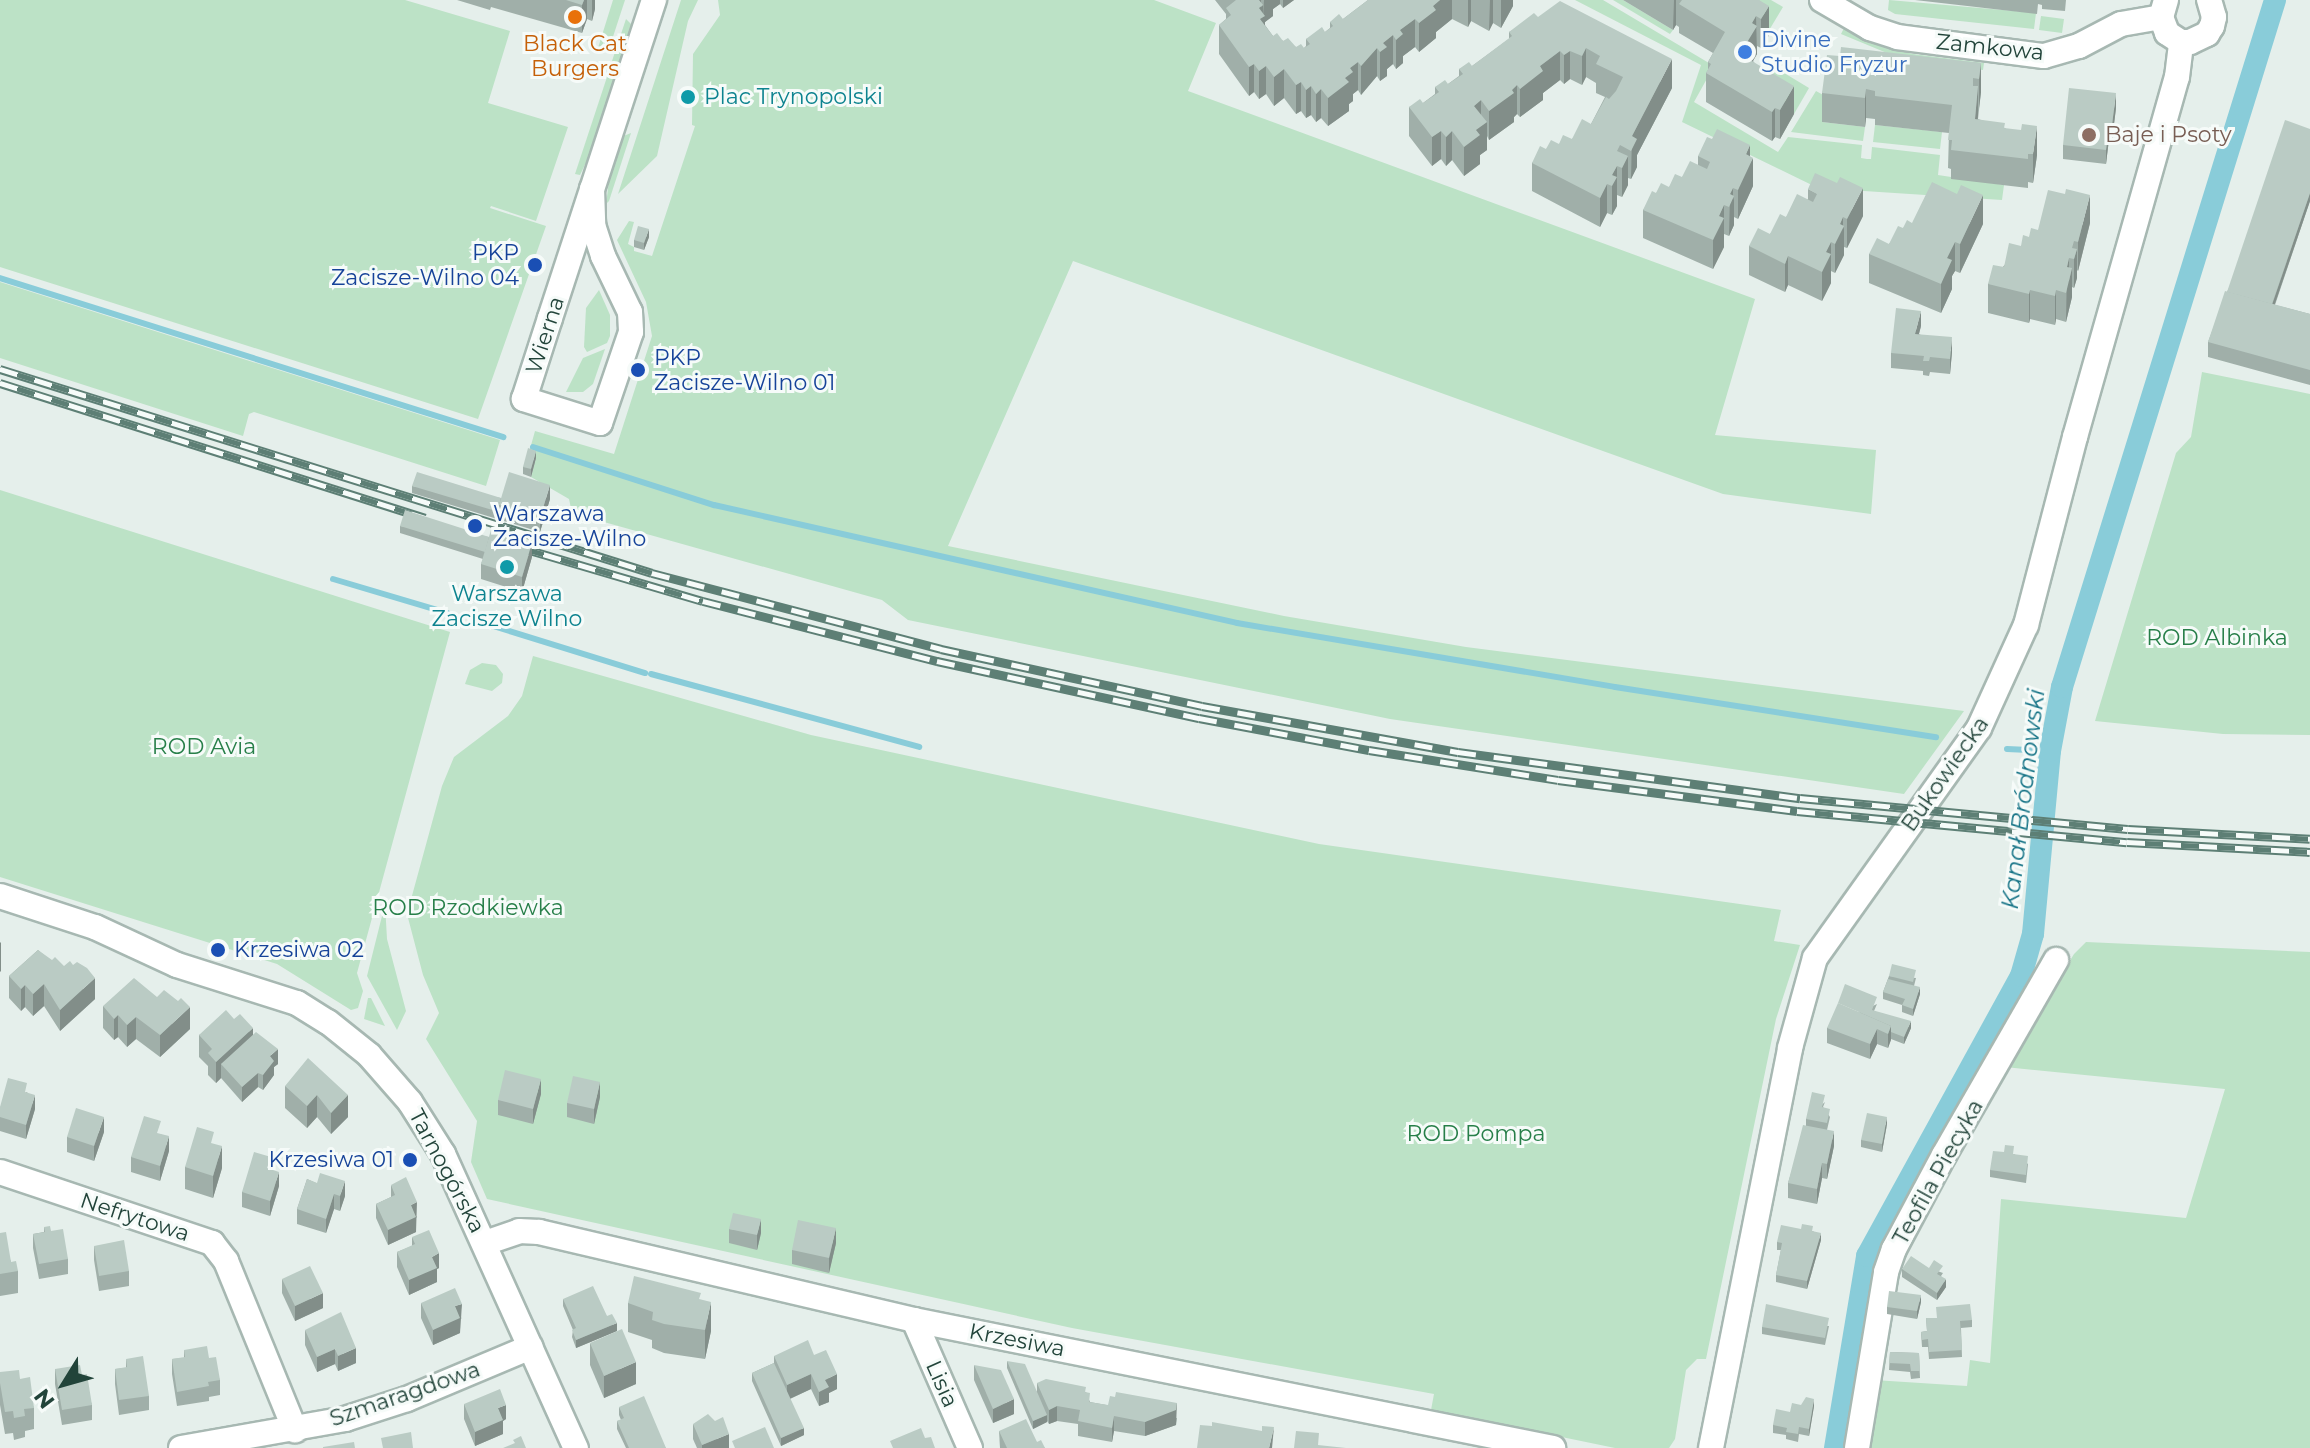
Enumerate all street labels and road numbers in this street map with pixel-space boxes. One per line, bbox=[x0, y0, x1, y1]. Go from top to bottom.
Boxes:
street label: Zamkowa bbox=[1935, 28, 2045, 66]
street label: Wierna bbox=[520, 293, 570, 377]
street label: Bukowiecka bbox=[1896, 711, 1994, 837]
street label: Teofila Piecyka bbox=[1887, 1095, 1989, 1249]
street label: Tarnogórska bbox=[403, 1105, 491, 1237]
street label: Nefrytowa bbox=[77, 1187, 193, 1247]
street label: Krzesiwa bbox=[967, 1318, 1067, 1362]
street label: Szmaragdowa bbox=[326, 1356, 484, 1432]
street label: Lisia bbox=[920, 1356, 964, 1412]

